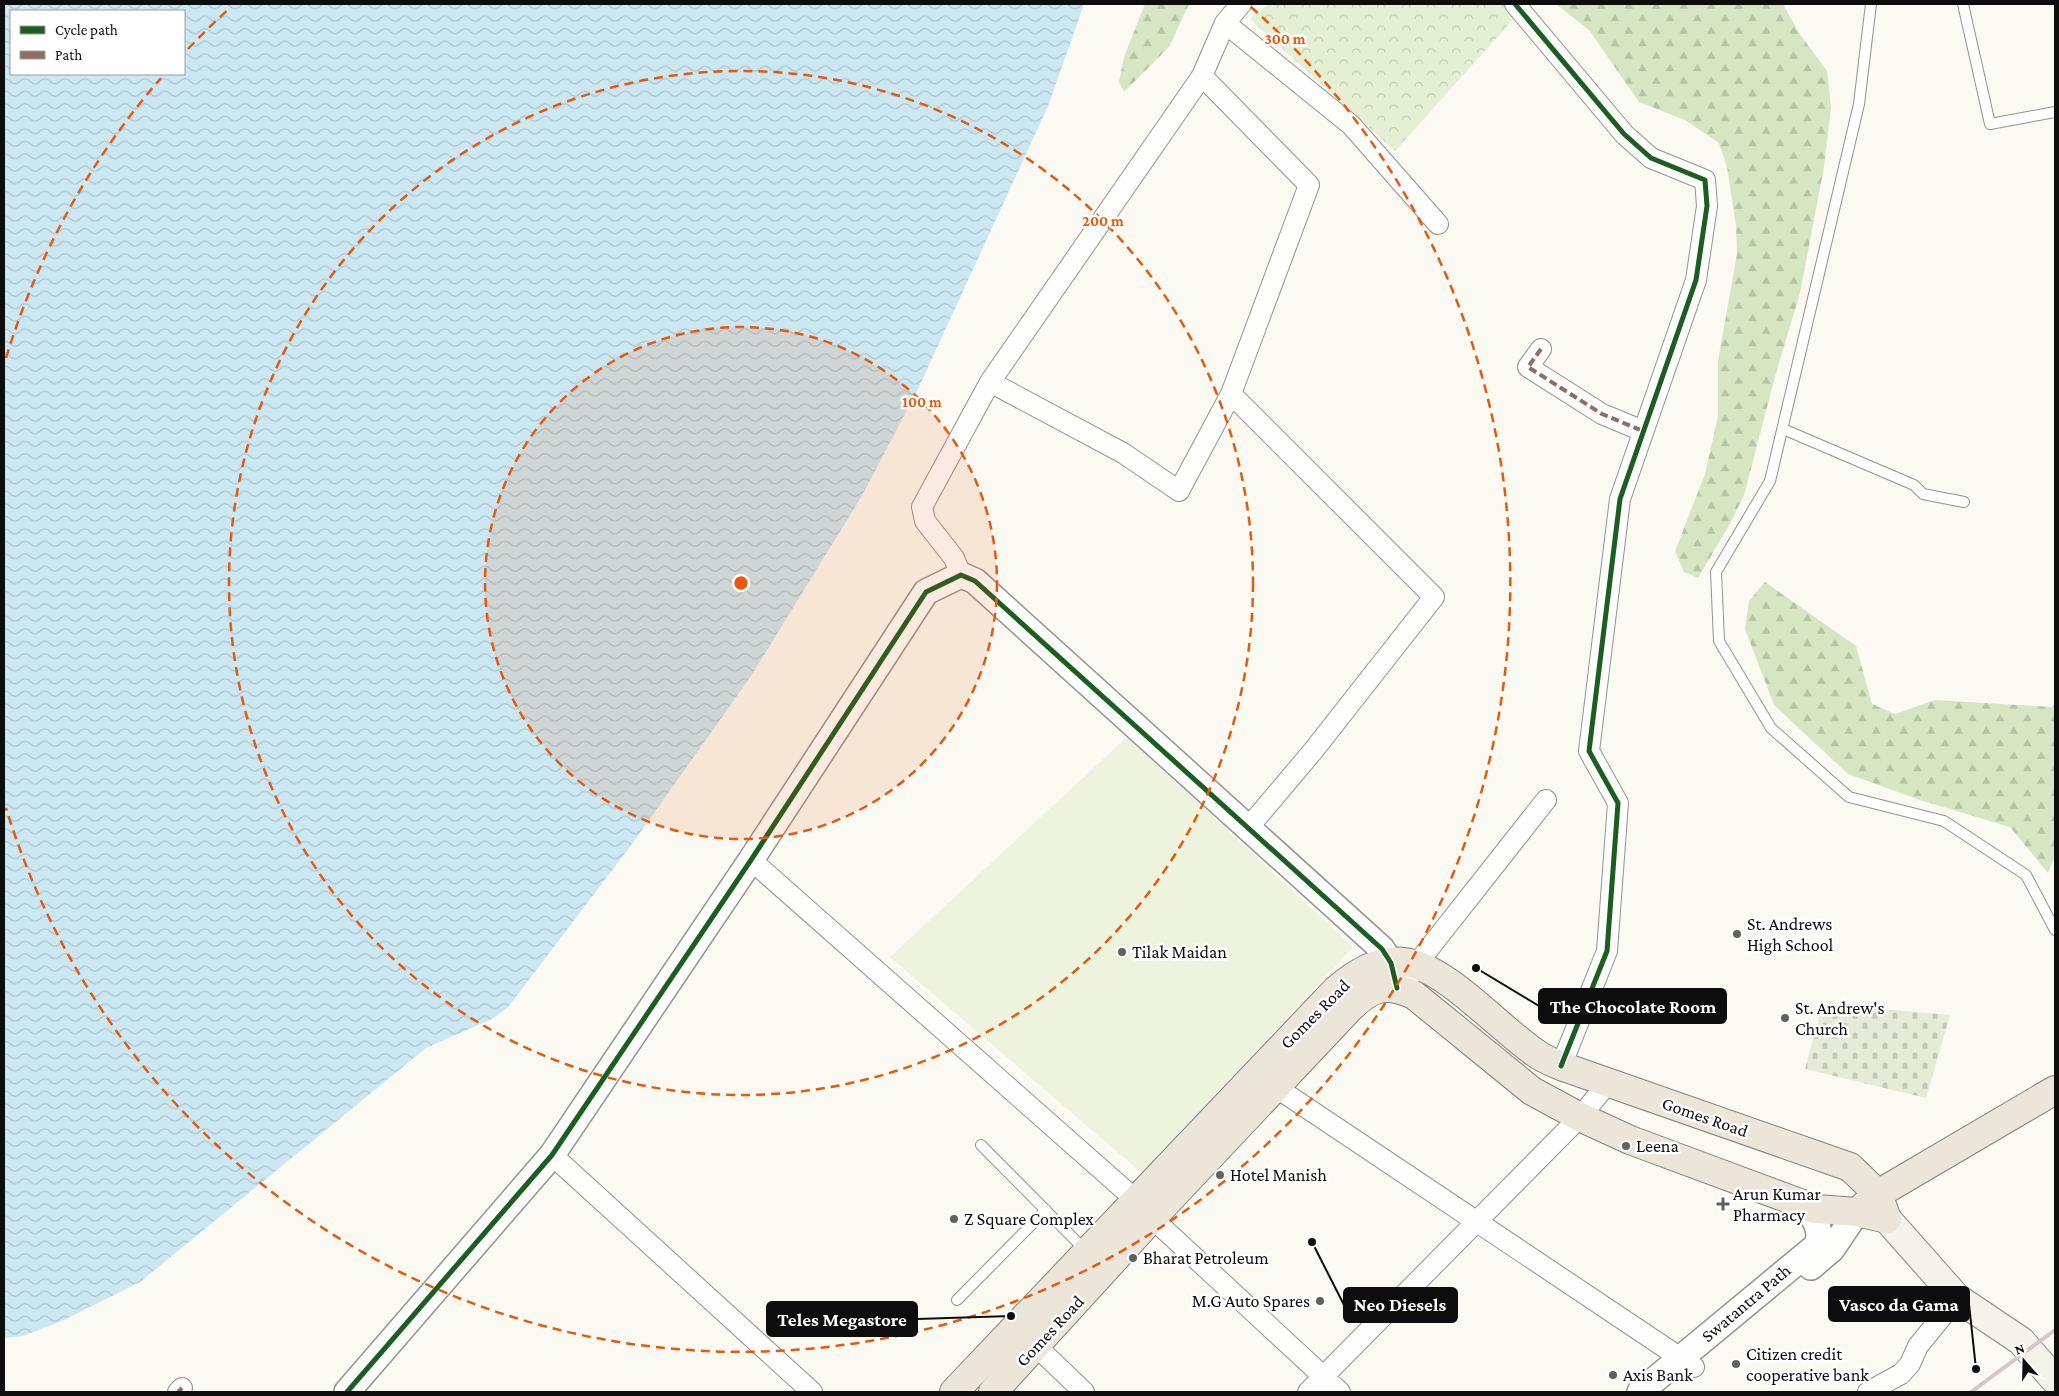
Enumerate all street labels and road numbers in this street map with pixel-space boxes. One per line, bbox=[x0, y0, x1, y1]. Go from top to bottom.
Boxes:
street label: Gomes Road bbox=[1276, 975, 1354, 1053]
street label: Gomes Road bbox=[1659, 1093, 1751, 1141]
street label: Swatantra Path bbox=[1697, 1260, 1795, 1346]
street label: Gomes Road bbox=[1012, 1291, 1088, 1371]

